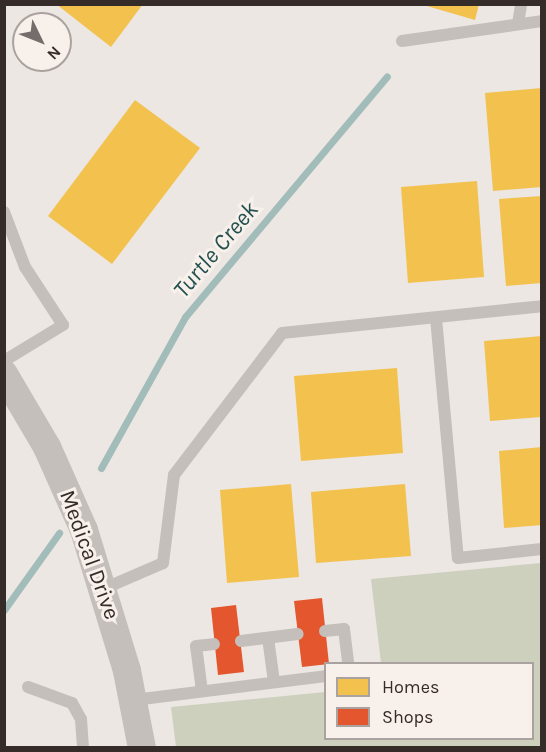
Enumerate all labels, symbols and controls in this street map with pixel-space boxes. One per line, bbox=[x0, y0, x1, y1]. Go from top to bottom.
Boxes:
north arrow bbox=[12, 12, 72, 72]
text: N bbox=[43, 43, 65, 64]
water label: Turtle Creek bbox=[167, 196, 265, 304]
street label: Medical Drive bbox=[53, 487, 125, 623]
legend bbox=[324, 662, 534, 740]
text: Homes bbox=[382, 676, 439, 698]
text: Shops bbox=[382, 706, 434, 728]

